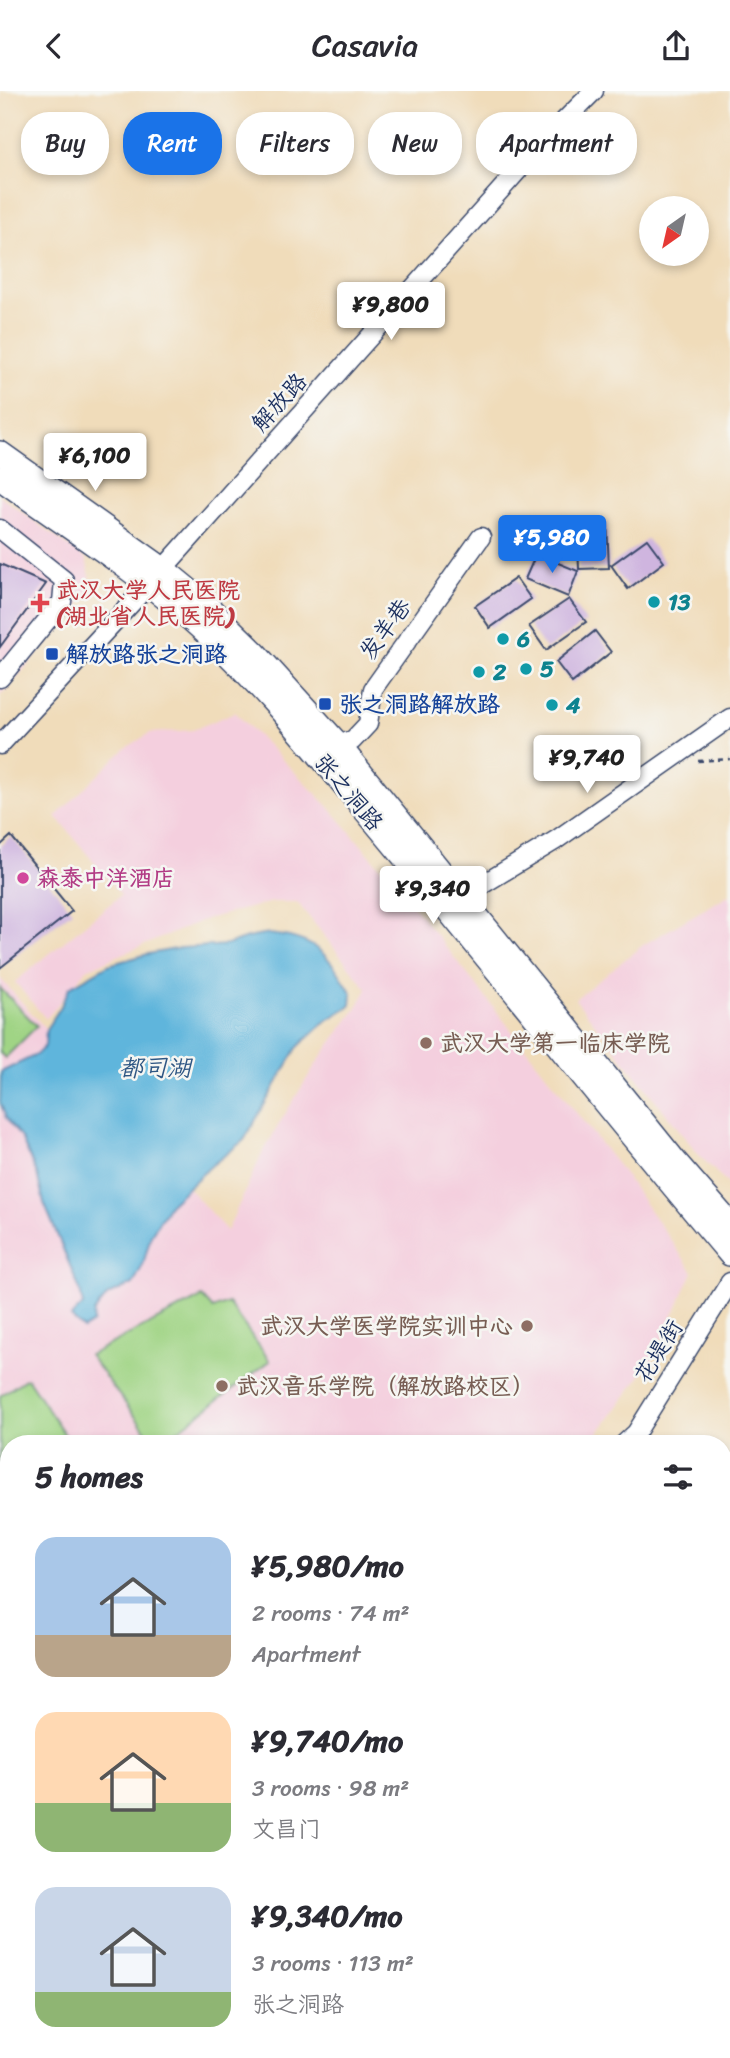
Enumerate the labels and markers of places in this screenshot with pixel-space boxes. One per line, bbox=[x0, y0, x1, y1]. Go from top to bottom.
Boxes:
pin: ¥9,800 bbox=[334, 282, 448, 342]
pin: ¥6,100 bbox=[38, 433, 152, 493]
pin: ¥5,980 bbox=[495, 515, 609, 575]
place label: 武汉大学人民医院 (湖北省人民医院) bbox=[56, 570, 240, 637]
place label: 13 bbox=[668, 582, 691, 623]
marker: 武汉大学人民医院 (湖北省人民医院) bbox=[30, 593, 50, 613]
marker: 13 bbox=[646, 594, 662, 610]
place label: 6 bbox=[516, 619, 530, 660]
marker: 6 bbox=[495, 631, 511, 647]
place label: 解放路张之洞路 bbox=[66, 634, 227, 675]
marker: 解放路张之洞路 bbox=[44, 646, 60, 662]
place label: 5 bbox=[540, 649, 554, 690]
place label: 2 bbox=[492, 652, 507, 693]
marker: 5 bbox=[518, 661, 534, 677]
marker: 2 bbox=[471, 664, 487, 680]
place label: 张之洞路解放路 bbox=[339, 684, 500, 725]
place label: 4 bbox=[565, 685, 581, 726]
marker: 张之洞路解放路 bbox=[317, 696, 333, 712]
marker: 4 bbox=[544, 697, 560, 713]
pin: ¥9,740 bbox=[530, 735, 644, 795]
place label: 森泰中洋酒店 bbox=[37, 858, 175, 899]
pin: ¥9,340 bbox=[376, 867, 490, 926]
marker: 森泰中洋酒店 bbox=[15, 870, 31, 886]
place label: 武汉大学第一临床学院 bbox=[440, 1023, 670, 1064]
marker: 武汉大学第一临床学院 bbox=[418, 1035, 434, 1051]
place label: 武汉大学医学院实训中心 bbox=[260, 1306, 513, 1347]
marker: 武汉大学医学院实训中心 bbox=[519, 1318, 535, 1334]
place label: 武汉音乐学院（解放路校区） bbox=[236, 1366, 535, 1407]
marker: 武汉音乐学院（解放路校区） bbox=[214, 1378, 230, 1394]

